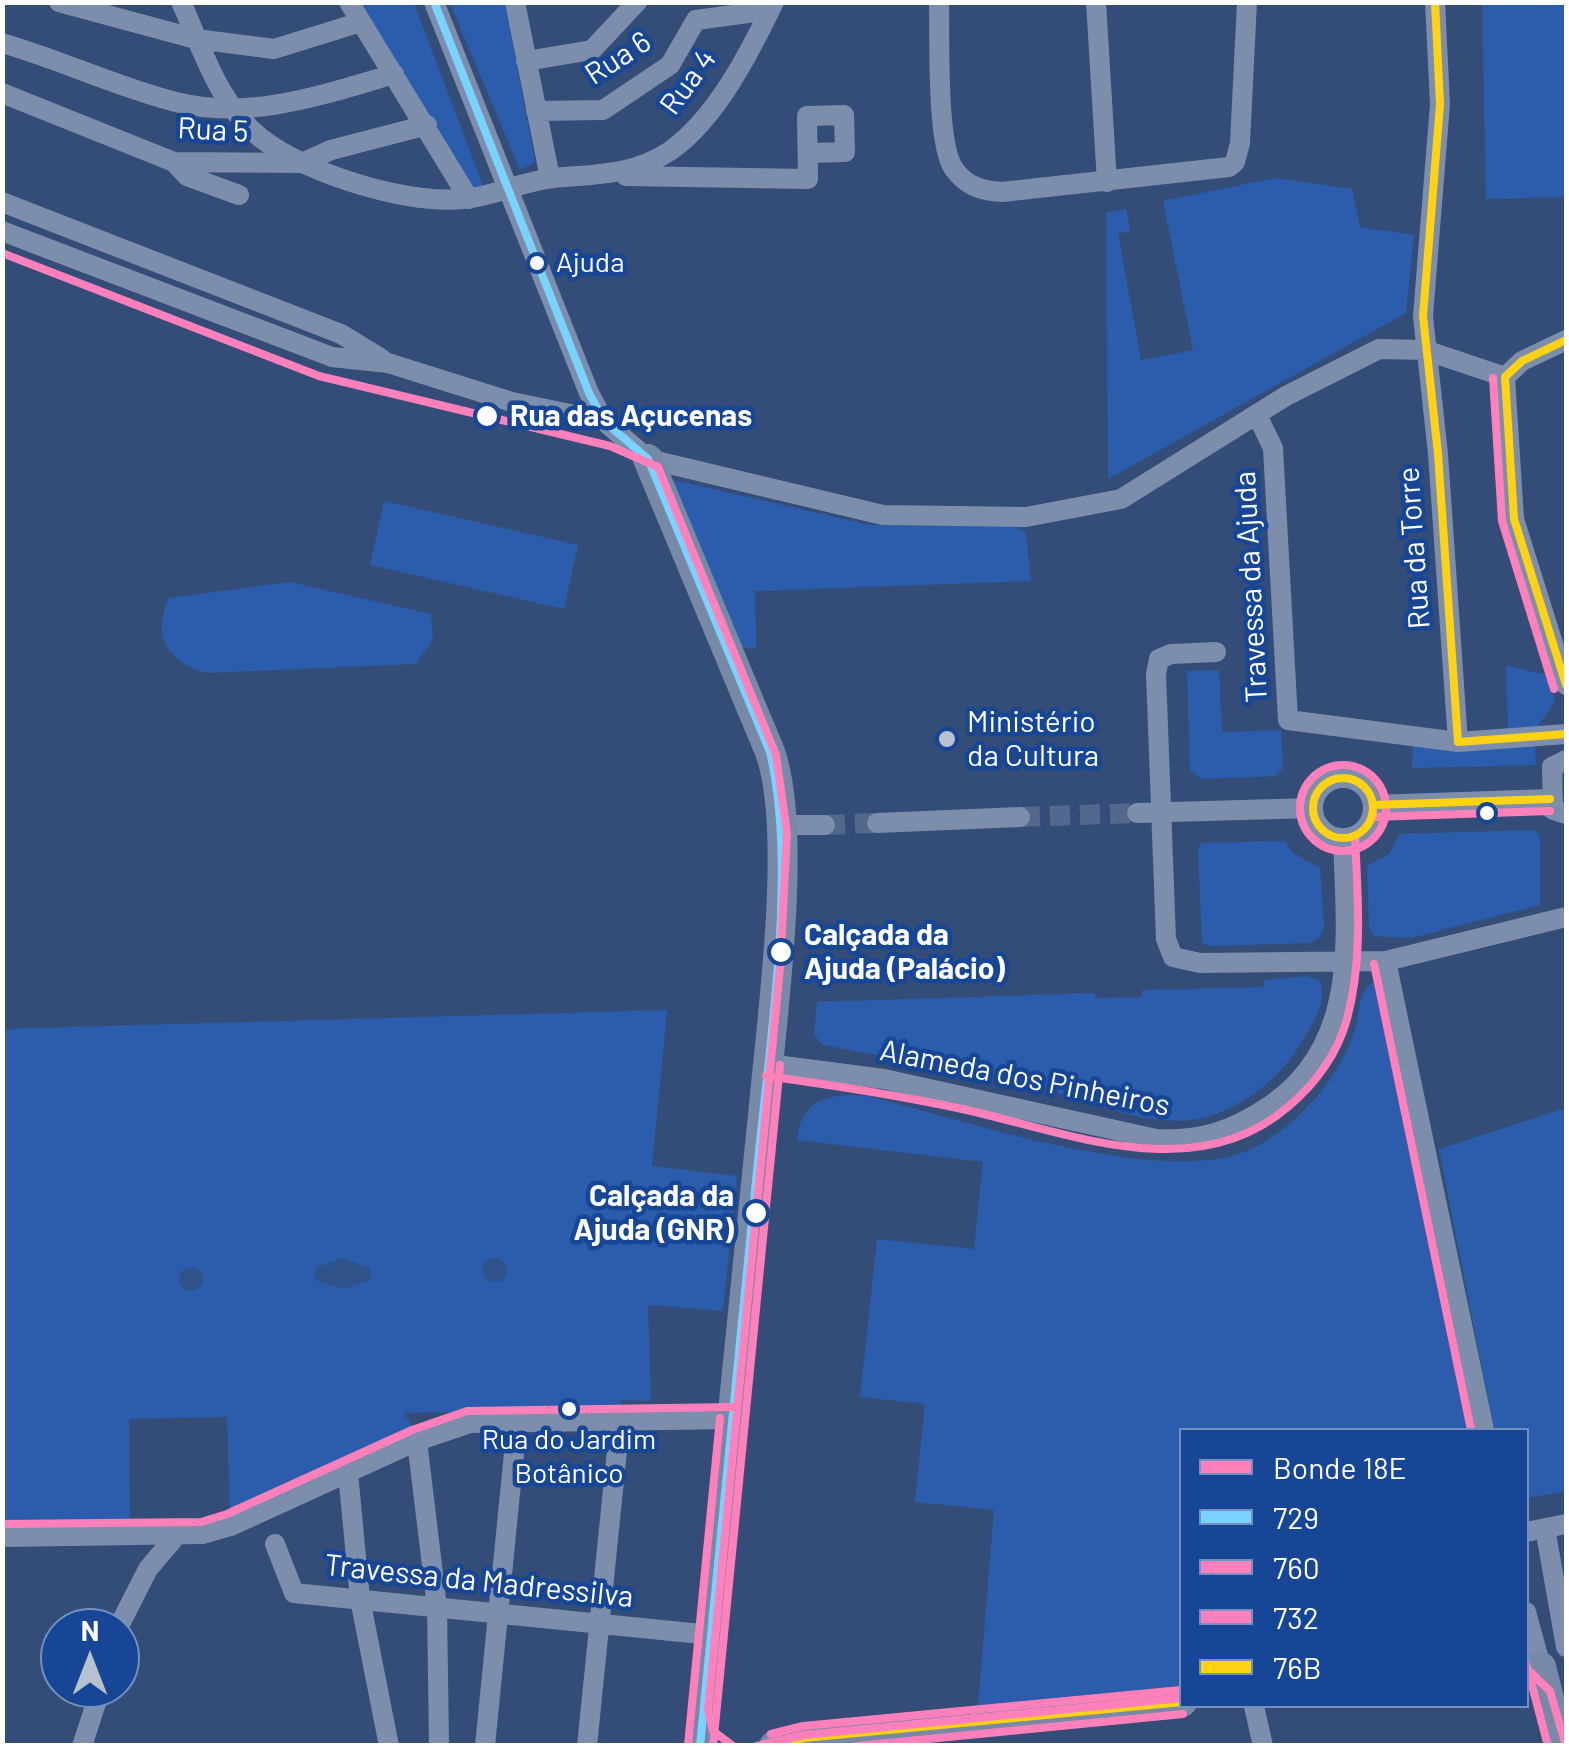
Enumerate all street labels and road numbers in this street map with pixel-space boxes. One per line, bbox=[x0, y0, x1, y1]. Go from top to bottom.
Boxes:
street label: Rua 6 bbox=[578, 24, 658, 92]
street label: Rua 4 bbox=[652, 42, 724, 122]
street label: Rua 5 bbox=[177, 110, 249, 150]
street label: Rua da Torre bbox=[1390, 466, 1438, 630]
street label: Travessa da Ajuda bbox=[1227, 470, 1275, 704]
street label: Alameda dos Pinheiros bbox=[877, 1032, 1173, 1124]
street label: Travessa da Madressilva bbox=[323, 1547, 635, 1615]

